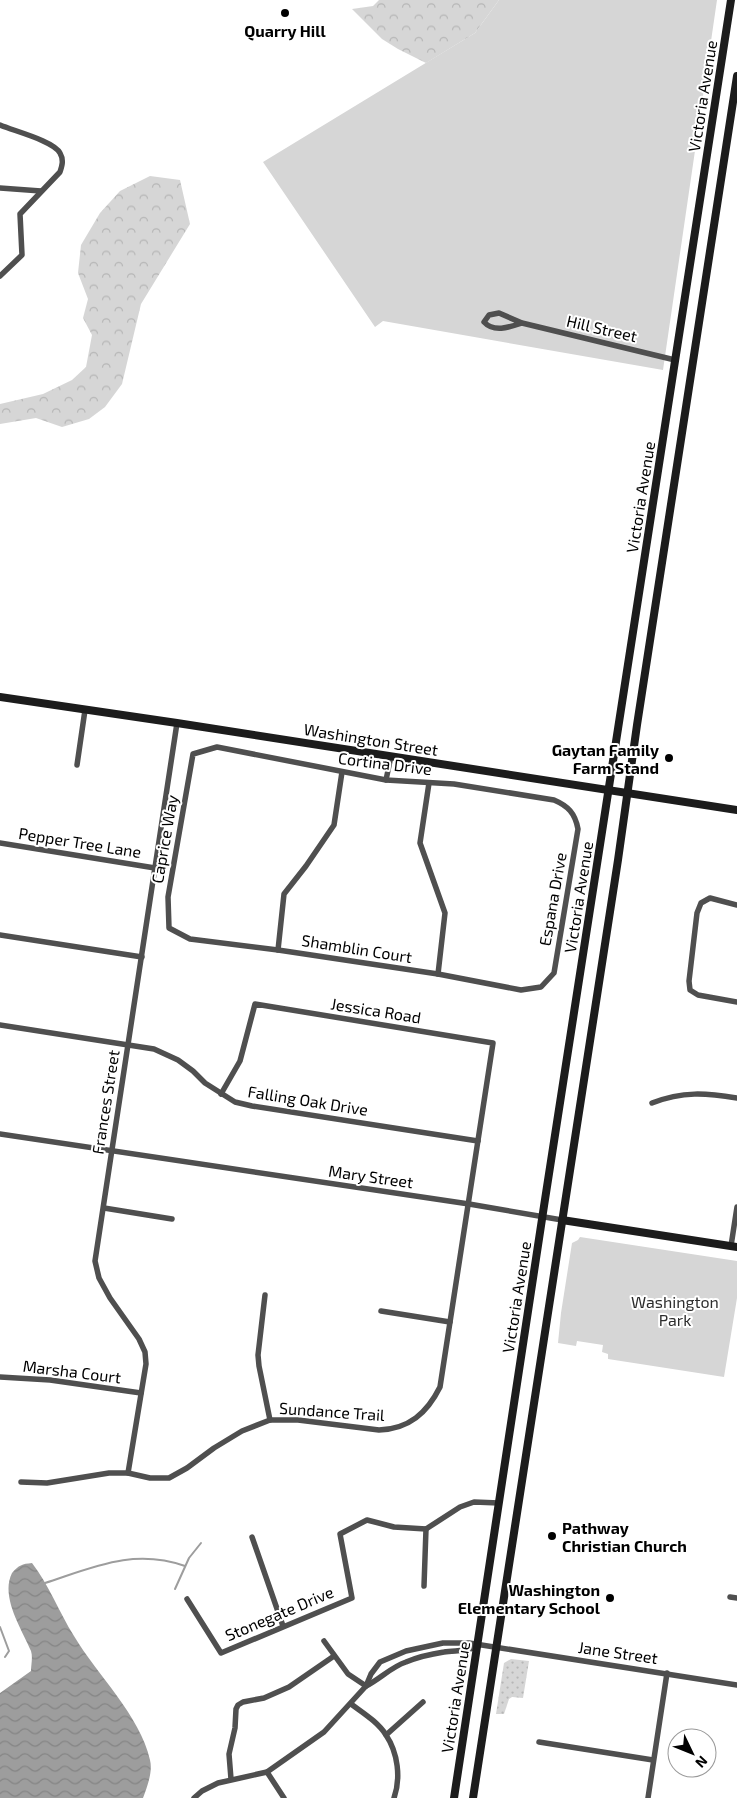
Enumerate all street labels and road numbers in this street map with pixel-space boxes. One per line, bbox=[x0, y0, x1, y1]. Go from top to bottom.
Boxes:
street label: Victoria Avenue bbox=[684, 39, 720, 153]
street label: Hill Street bbox=[565, 311, 639, 345]
street label: Victoria Avenue bbox=[622, 440, 658, 554]
street label: Washington Street bbox=[302, 719, 440, 759]
street label: Cortina Drive bbox=[337, 748, 433, 778]
street label: Caprice Way bbox=[147, 793, 181, 885]
street label: Pepper Tree Lane bbox=[17, 823, 143, 861]
street label: Victoria Avenue bbox=[560, 840, 596, 954]
street label: Espana Drive bbox=[534, 851, 570, 947]
street label: Shamblin Court bbox=[300, 930, 414, 966]
street label: Jessica Road bbox=[329, 993, 423, 1027]
street label: Frances Street bbox=[87, 1049, 123, 1155]
street label: Falling Oak Drive bbox=[247, 1081, 369, 1119]
street label: Mary Street bbox=[327, 1161, 415, 1191]
street label: Victoria Avenue bbox=[498, 1240, 534, 1354]
street label: Marsha Court bbox=[22, 1356, 122, 1386]
street label: Sundance Trail bbox=[279, 1398, 386, 1424]
street label: Stonegate Drive bbox=[222, 1582, 336, 1644]
street label: Jane Street bbox=[577, 1637, 659, 1667]
street label: Victoria Avenue bbox=[437, 1640, 473, 1754]

